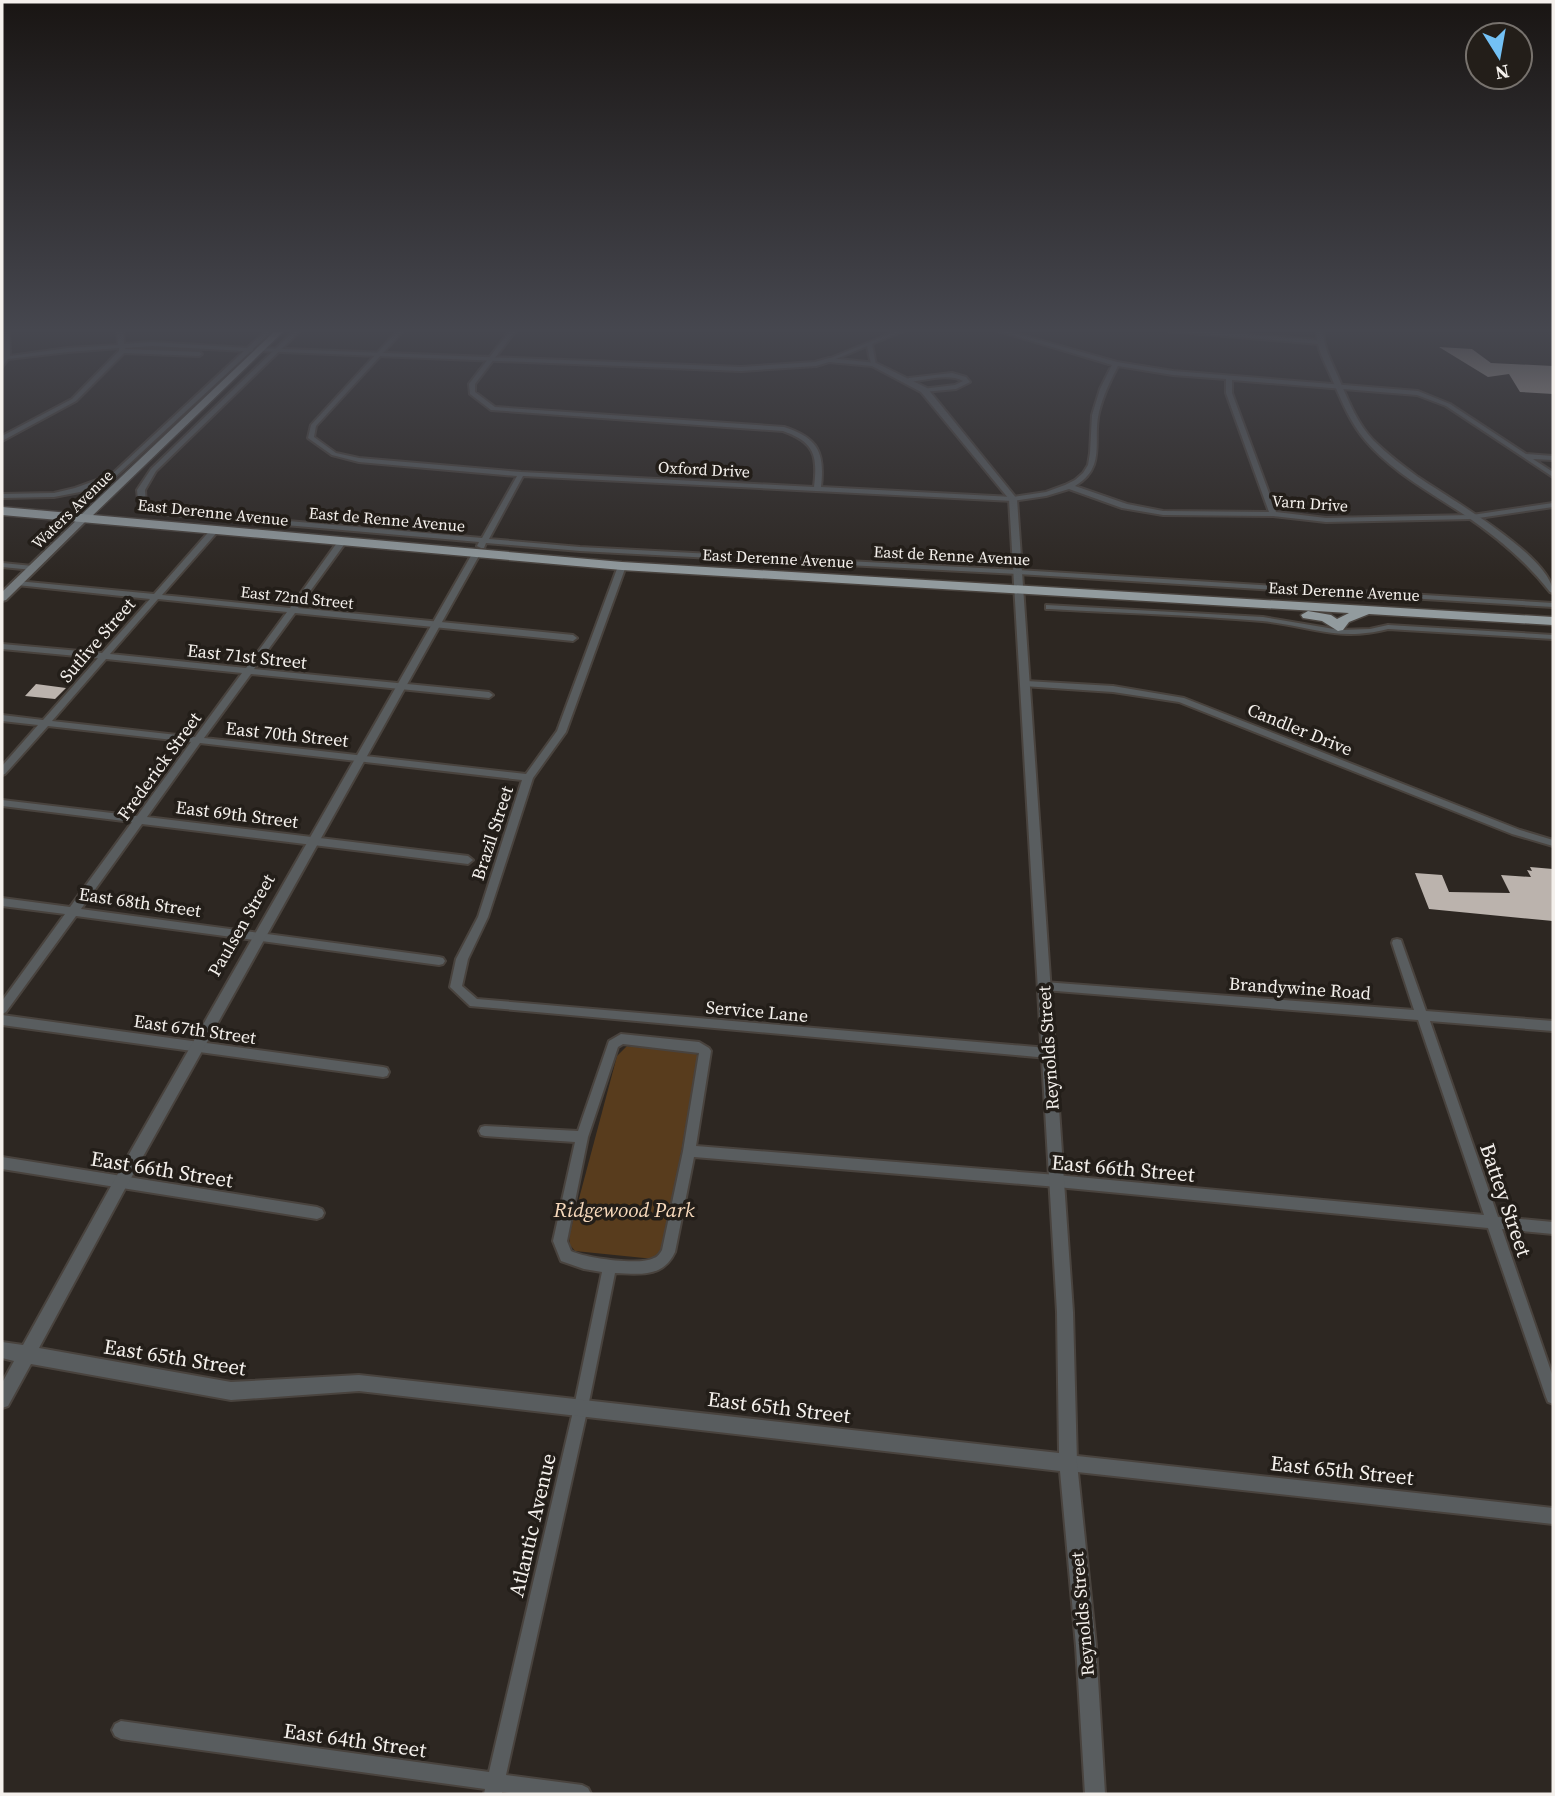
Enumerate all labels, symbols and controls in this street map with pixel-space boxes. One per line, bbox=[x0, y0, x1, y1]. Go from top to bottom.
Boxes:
north arrow bbox=[1464, 21, 1534, 91]
text: N bbox=[1493, 59, 1512, 87]
street label: Oxford Drive bbox=[658, 456, 750, 482]
street label: Waters Avenue bbox=[26, 464, 118, 554]
street label: Varn Drive bbox=[1271, 489, 1349, 517]
street label: East Derenne Avenue bbox=[136, 493, 290, 531]
street label: East de Renne Avenue bbox=[308, 501, 466, 537]
street label: East de Renne Avenue bbox=[873, 540, 1031, 570]
street label: East Derenne Avenue bbox=[702, 543, 854, 573]
street label: East Derenne Avenue bbox=[1268, 576, 1420, 606]
street label: East 72nd Street bbox=[239, 580, 355, 614]
street label: Sutlive Street bbox=[53, 592, 141, 688]
street label: East 71st Street bbox=[186, 637, 308, 675]
street label: Candler Drive bbox=[1244, 697, 1356, 761]
street label: Frederick Street bbox=[111, 707, 207, 825]
street label: East 70th Street bbox=[224, 715, 350, 753]
street label: Brazil Street bbox=[465, 783, 519, 883]
street label: East 69th Street bbox=[174, 794, 300, 834]
street label: Paulsen Street bbox=[202, 869, 280, 981]
street label: East 68th Street bbox=[77, 881, 203, 923]
street label: Brandywine Road bbox=[1228, 971, 1372, 1005]
street label: Reynolds Street bbox=[1031, 985, 1065, 1111]
street label: Service Lane bbox=[705, 994, 809, 1028]
street label: East 67th Street bbox=[132, 1008, 258, 1050]
street label: Battey Street bbox=[1473, 1139, 1539, 1261]
street label: East 66th Street bbox=[89, 1143, 235, 1195]
street label: East 66th Street bbox=[1050, 1147, 1196, 1189]
park label: Ridgewood Park bbox=[552, 1195, 695, 1224]
street label: East 65th Street bbox=[102, 1331, 248, 1383]
street label: East 65th Street bbox=[706, 1384, 852, 1430]
street label: East 65th Street bbox=[1269, 1448, 1415, 1492]
street label: Atlantic Avenue bbox=[501, 1450, 563, 1600]
street label: Reynolds Street bbox=[1064, 1551, 1100, 1677]
street label: East 64th Street bbox=[282, 1716, 428, 1764]

